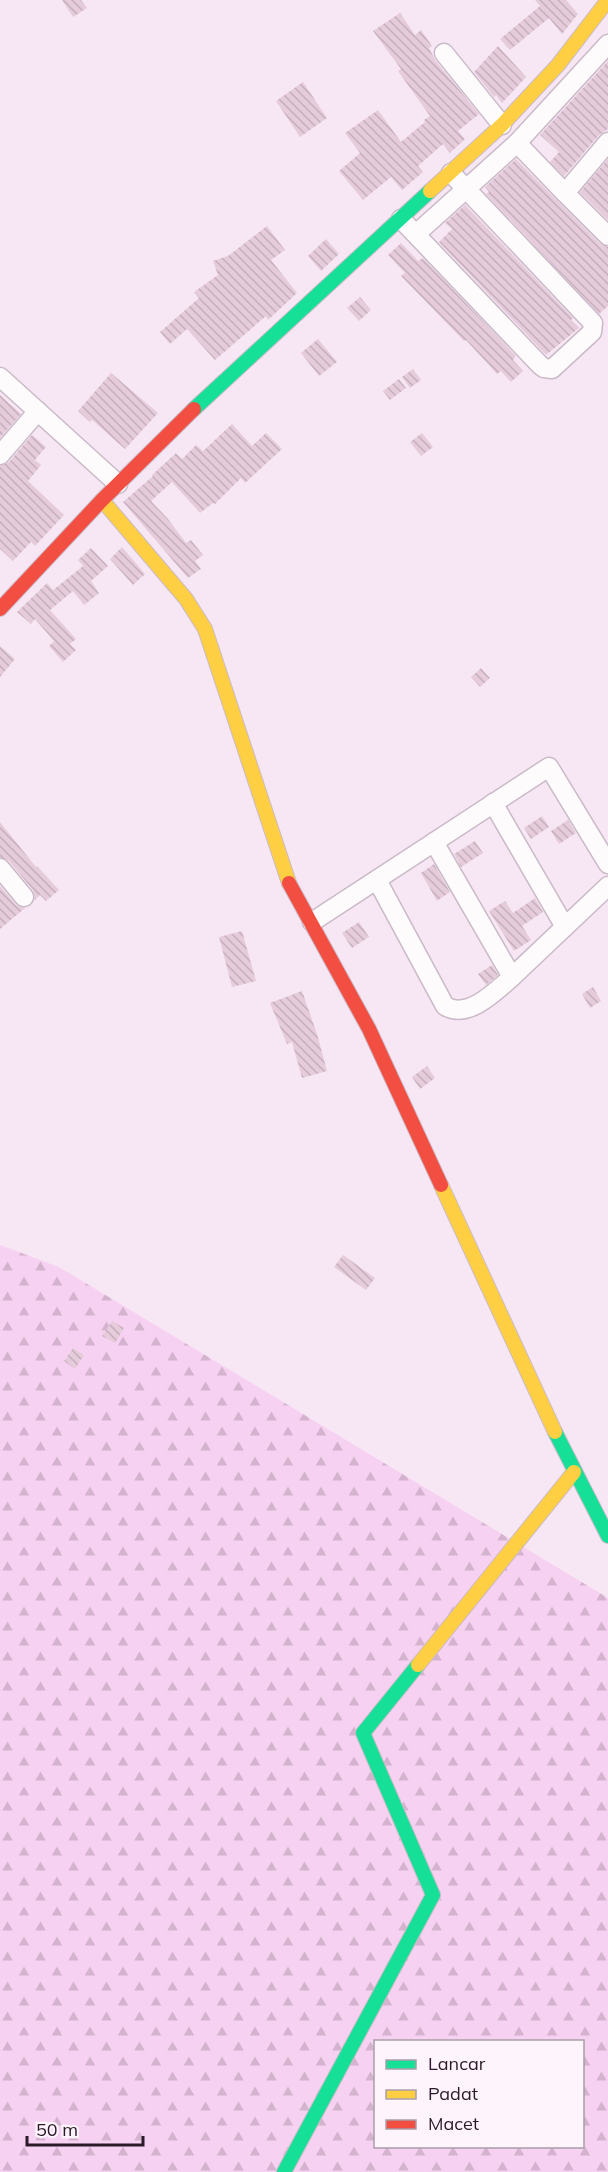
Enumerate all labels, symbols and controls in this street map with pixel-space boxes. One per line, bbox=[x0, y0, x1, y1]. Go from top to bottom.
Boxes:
legend bbox=[374, 2040, 584, 2148]
text: Lancar bbox=[428, 2052, 486, 2075]
text: Padat bbox=[428, 2082, 478, 2105]
scale bar bbox=[27, 2109, 142, 2147]
text: Macet bbox=[428, 2112, 479, 2135]
text: 50 m bbox=[36, 2118, 78, 2141]

